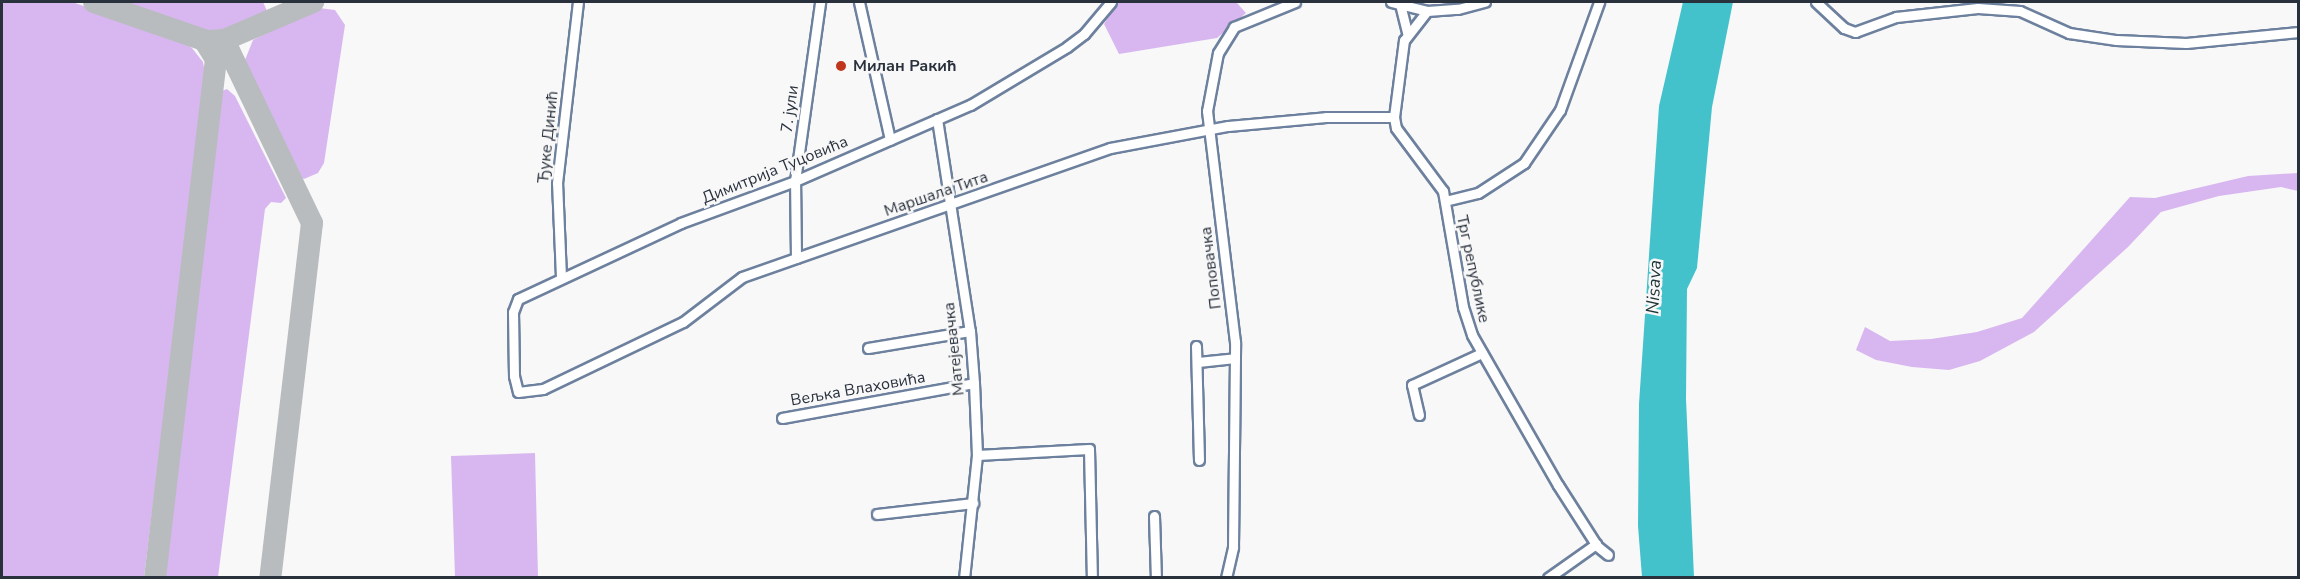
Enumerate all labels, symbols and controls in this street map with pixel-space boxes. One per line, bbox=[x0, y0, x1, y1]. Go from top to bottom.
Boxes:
place label: Милан Ракић bbox=[853, 56, 957, 76]
marker: Милан Ракић bbox=[834, 59, 848, 73]
street label: 7. јули bbox=[777, 84, 803, 134]
street label: Ђуке Динић bbox=[534, 90, 562, 184]
street label: Димитрија Туцовића bbox=[699, 132, 851, 208]
street label: Маршала Тита bbox=[882, 167, 990, 221]
street label: Трг републике bbox=[1452, 214, 1494, 324]
street label: Поповачка bbox=[1196, 226, 1226, 310]
water label: Nisava bbox=[1642, 259, 1666, 315]
street label: Матејевачка bbox=[940, 301, 968, 397]
street label: Вељка Влаховића bbox=[789, 368, 927, 410]

